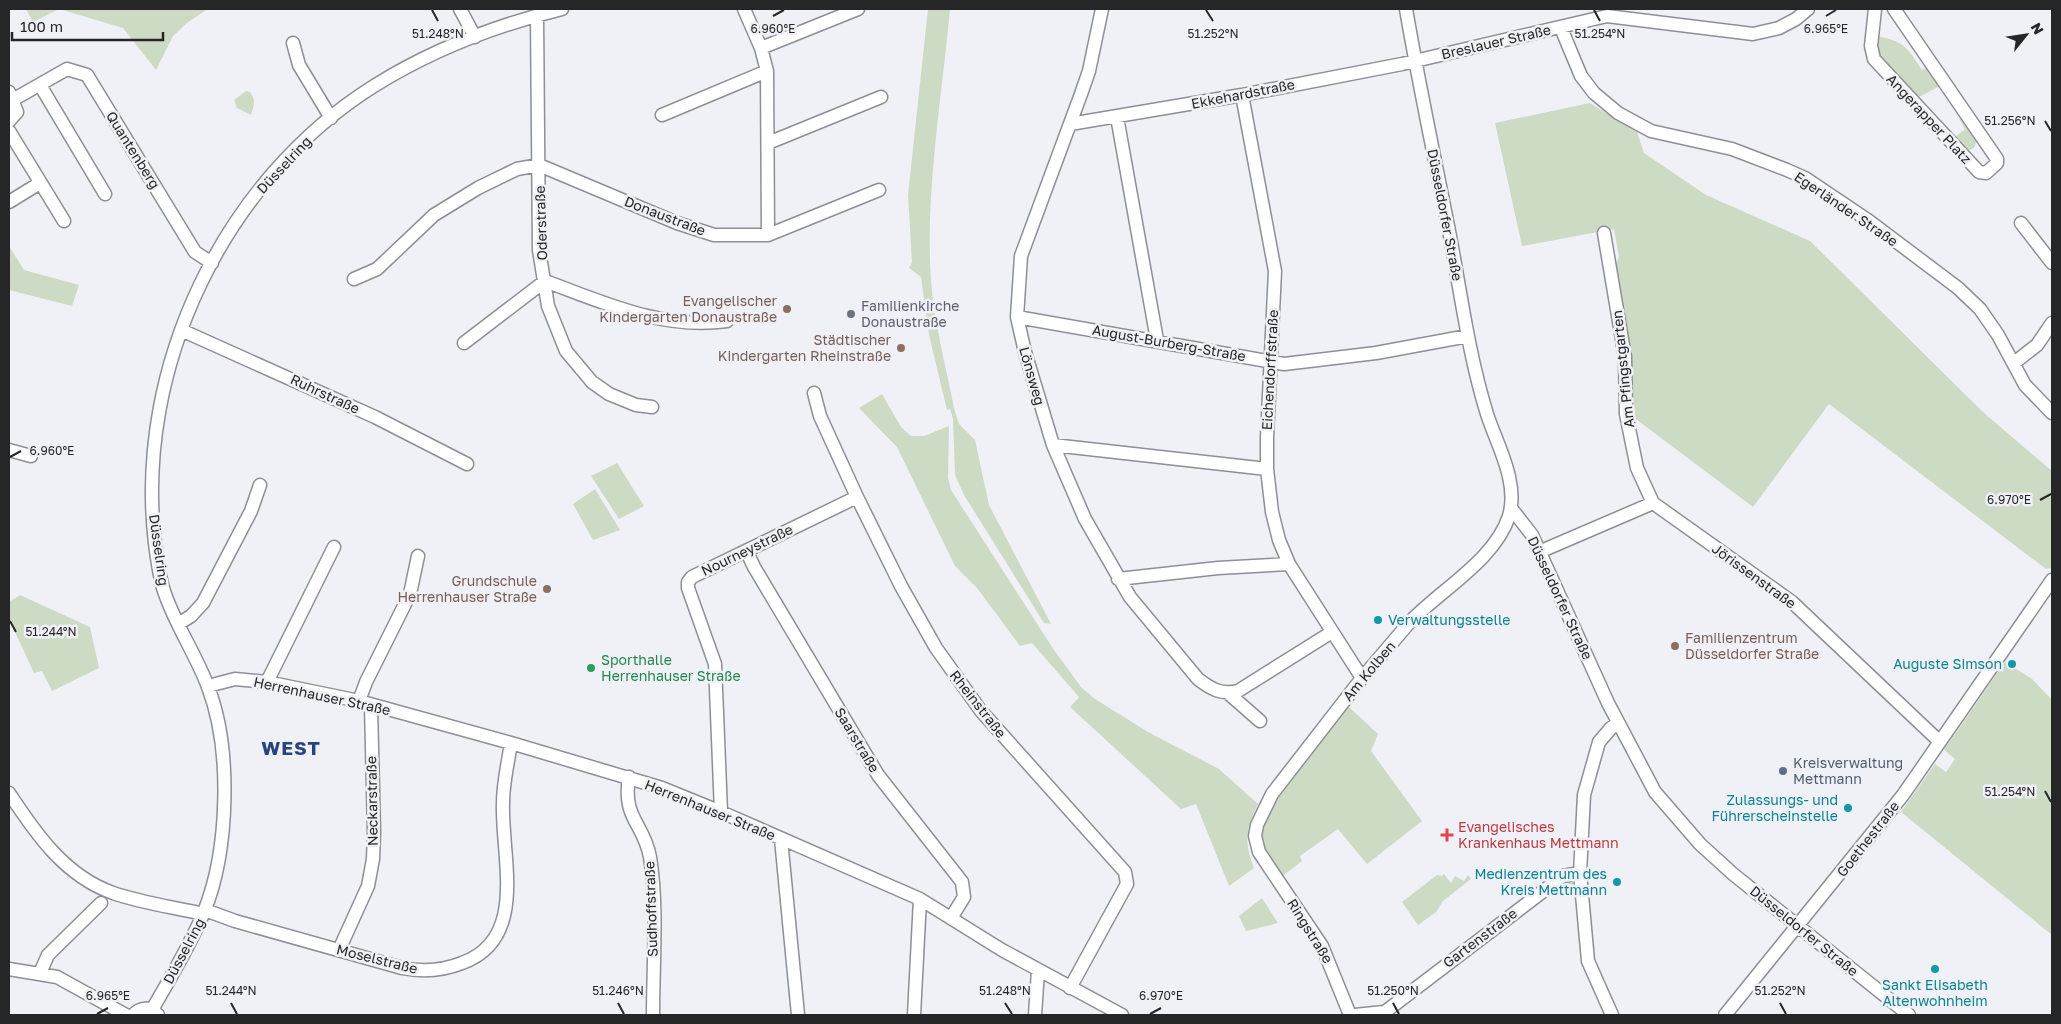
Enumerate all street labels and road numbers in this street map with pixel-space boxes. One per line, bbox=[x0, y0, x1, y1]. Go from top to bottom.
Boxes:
street label: Breslauer Straße bbox=[1439, 21, 1552, 62]
street label: Angerapper Platz bbox=[1883, 70, 1975, 167]
street label: Ekkehardstraße bbox=[1190, 75, 1296, 112]
street label: Quantenberg bbox=[103, 108, 164, 192]
street label: Düsselring bbox=[253, 132, 314, 197]
street label: Düsseldorfer Straße bbox=[1424, 147, 1467, 282]
street label: Egerländer Straße bbox=[1791, 168, 1901, 249]
street label: Oderstraße bbox=[531, 185, 550, 261]
street label: Donaustraße bbox=[622, 192, 708, 239]
street label: Eichendorffstraße bbox=[1258, 309, 1281, 431]
street label: Am Pfingstgarten bbox=[1608, 309, 1637, 429]
street label: August-Burberg-Straße bbox=[1091, 321, 1247, 364]
street label: Lönsweg bbox=[1016, 345, 1049, 407]
street label: Ruhrstraße bbox=[288, 370, 362, 417]
street label: Düsselring bbox=[146, 513, 173, 587]
street label: Nourneystraße bbox=[698, 520, 795, 579]
street label: Düsseldorfer Straße bbox=[1524, 533, 1596, 662]
street label: Jörissenstraße bbox=[1709, 539, 1800, 612]
street label: Am Kolben bbox=[1339, 637, 1399, 704]
street label: Rheinstraße bbox=[947, 667, 1010, 741]
street label: Herrenhauser Straße bbox=[252, 673, 392, 718]
street label: Saarstraße bbox=[831, 704, 883, 775]
street label: Neckarstraße bbox=[362, 756, 381, 846]
street label: Herrenhauser Straße bbox=[642, 776, 778, 844]
street label: Goethestraße bbox=[1833, 798, 1902, 880]
street label: Sudhoffstraße bbox=[640, 861, 661, 957]
street label: Düsseldorfer Straße bbox=[1747, 882, 1862, 979]
street label: Ringstraße bbox=[1284, 895, 1337, 966]
street label: Gartenstraße bbox=[1439, 904, 1520, 971]
street label: Düsselring bbox=[159, 915, 208, 987]
street label: Moselstraße bbox=[335, 940, 419, 977]

